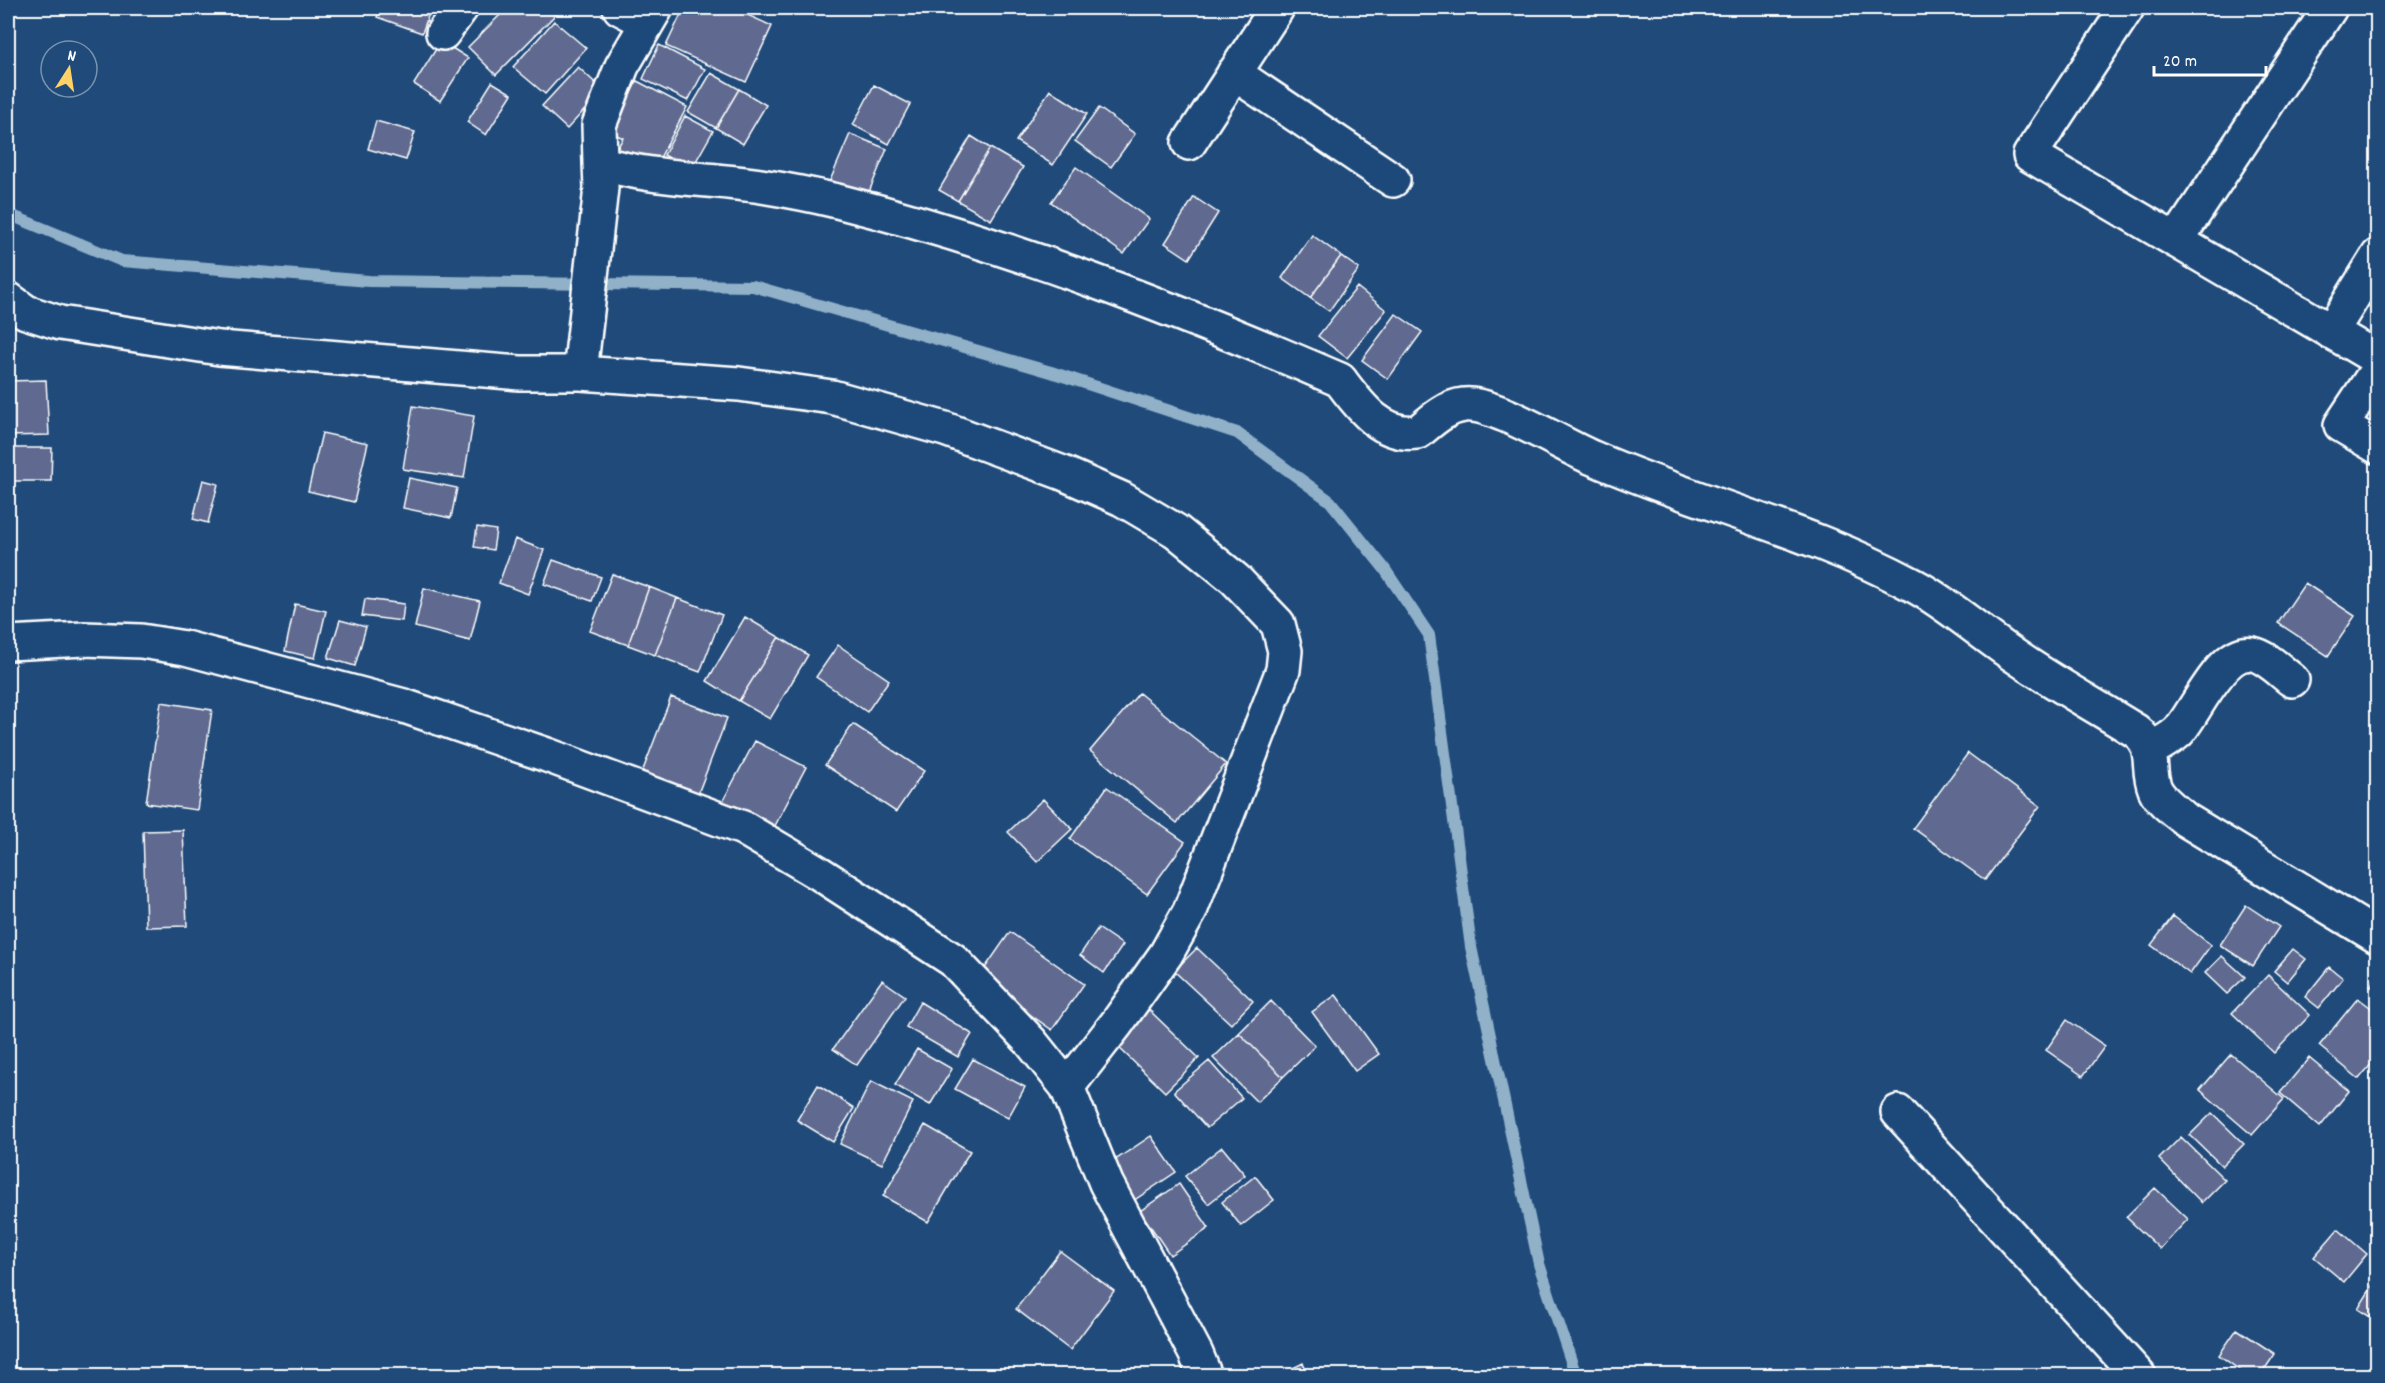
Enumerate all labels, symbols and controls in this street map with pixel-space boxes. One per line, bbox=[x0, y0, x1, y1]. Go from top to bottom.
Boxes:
north arrow bbox=[39, 39, 99, 99]
scale bar bbox=[2154, 39, 2266, 77]
text: N bbox=[65, 45, 78, 69]
text: 20 m bbox=[2163, 50, 2197, 75]

